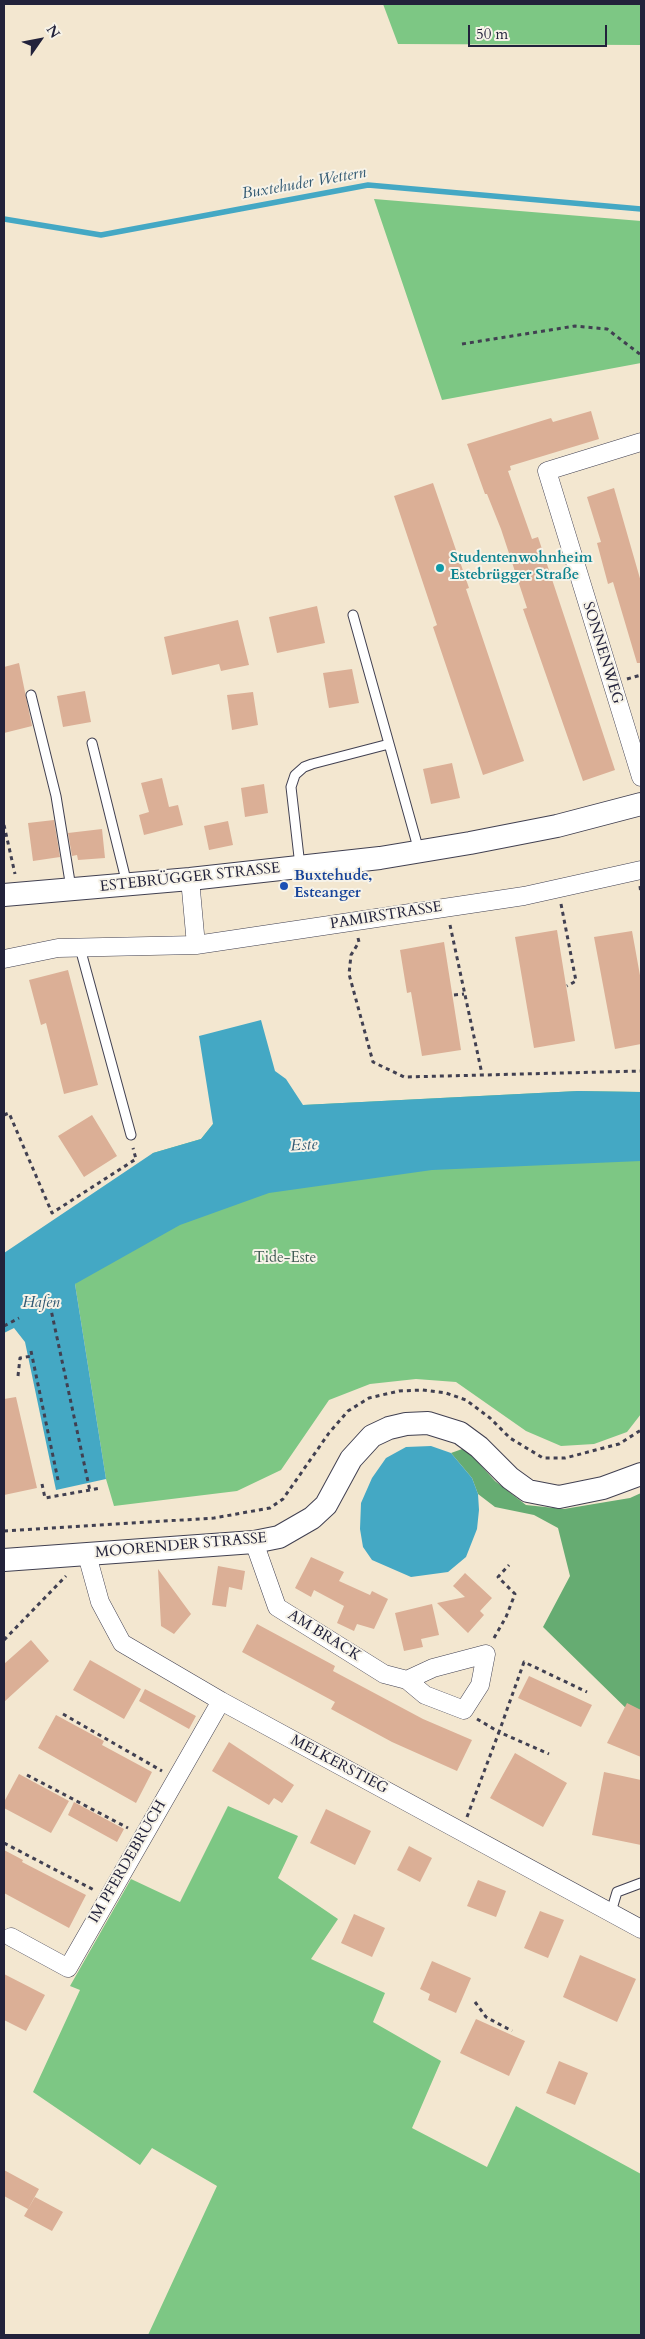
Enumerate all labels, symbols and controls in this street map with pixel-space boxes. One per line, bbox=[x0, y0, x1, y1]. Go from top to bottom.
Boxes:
north arrow bbox=[15, 15, 65, 65]
scale bar bbox=[470, 15, 609, 47]
text: N bbox=[42, 21, 64, 42]
text: 50 m bbox=[476, 24, 508, 44]
water label: Buxtehuder Wettern bbox=[240, 164, 368, 204]
place label: Studentenwohnheim Estebrügger Straße bbox=[450, 550, 593, 585]
marker: Studentenwohnheim Estebrügger Straße bbox=[434, 562, 446, 574]
street label: SONNENWEG bbox=[578, 600, 626, 706]
street label: ESTEBRÜGGER STRASSE bbox=[99, 860, 281, 896]
place label: Buxtehude, Esteanger bbox=[294, 868, 372, 903]
marker: Buxtehude, Esteanger bbox=[278, 880, 290, 892]
street label: PAMIRSTRASSE bbox=[329, 898, 443, 934]
water label: Este bbox=[290, 1136, 318, 1156]
park label: Tide-Este bbox=[254, 1250, 316, 1268]
water label: Hafen bbox=[22, 1293, 60, 1313]
street label: MOORENDER STRASSE bbox=[94, 1530, 268, 1562]
street label: AM BRACK bbox=[284, 1606, 364, 1666]
street label: MELKERSTIEG bbox=[287, 1732, 391, 1798]
street label: IM PFERDEBRUCH bbox=[86, 1797, 170, 1927]

